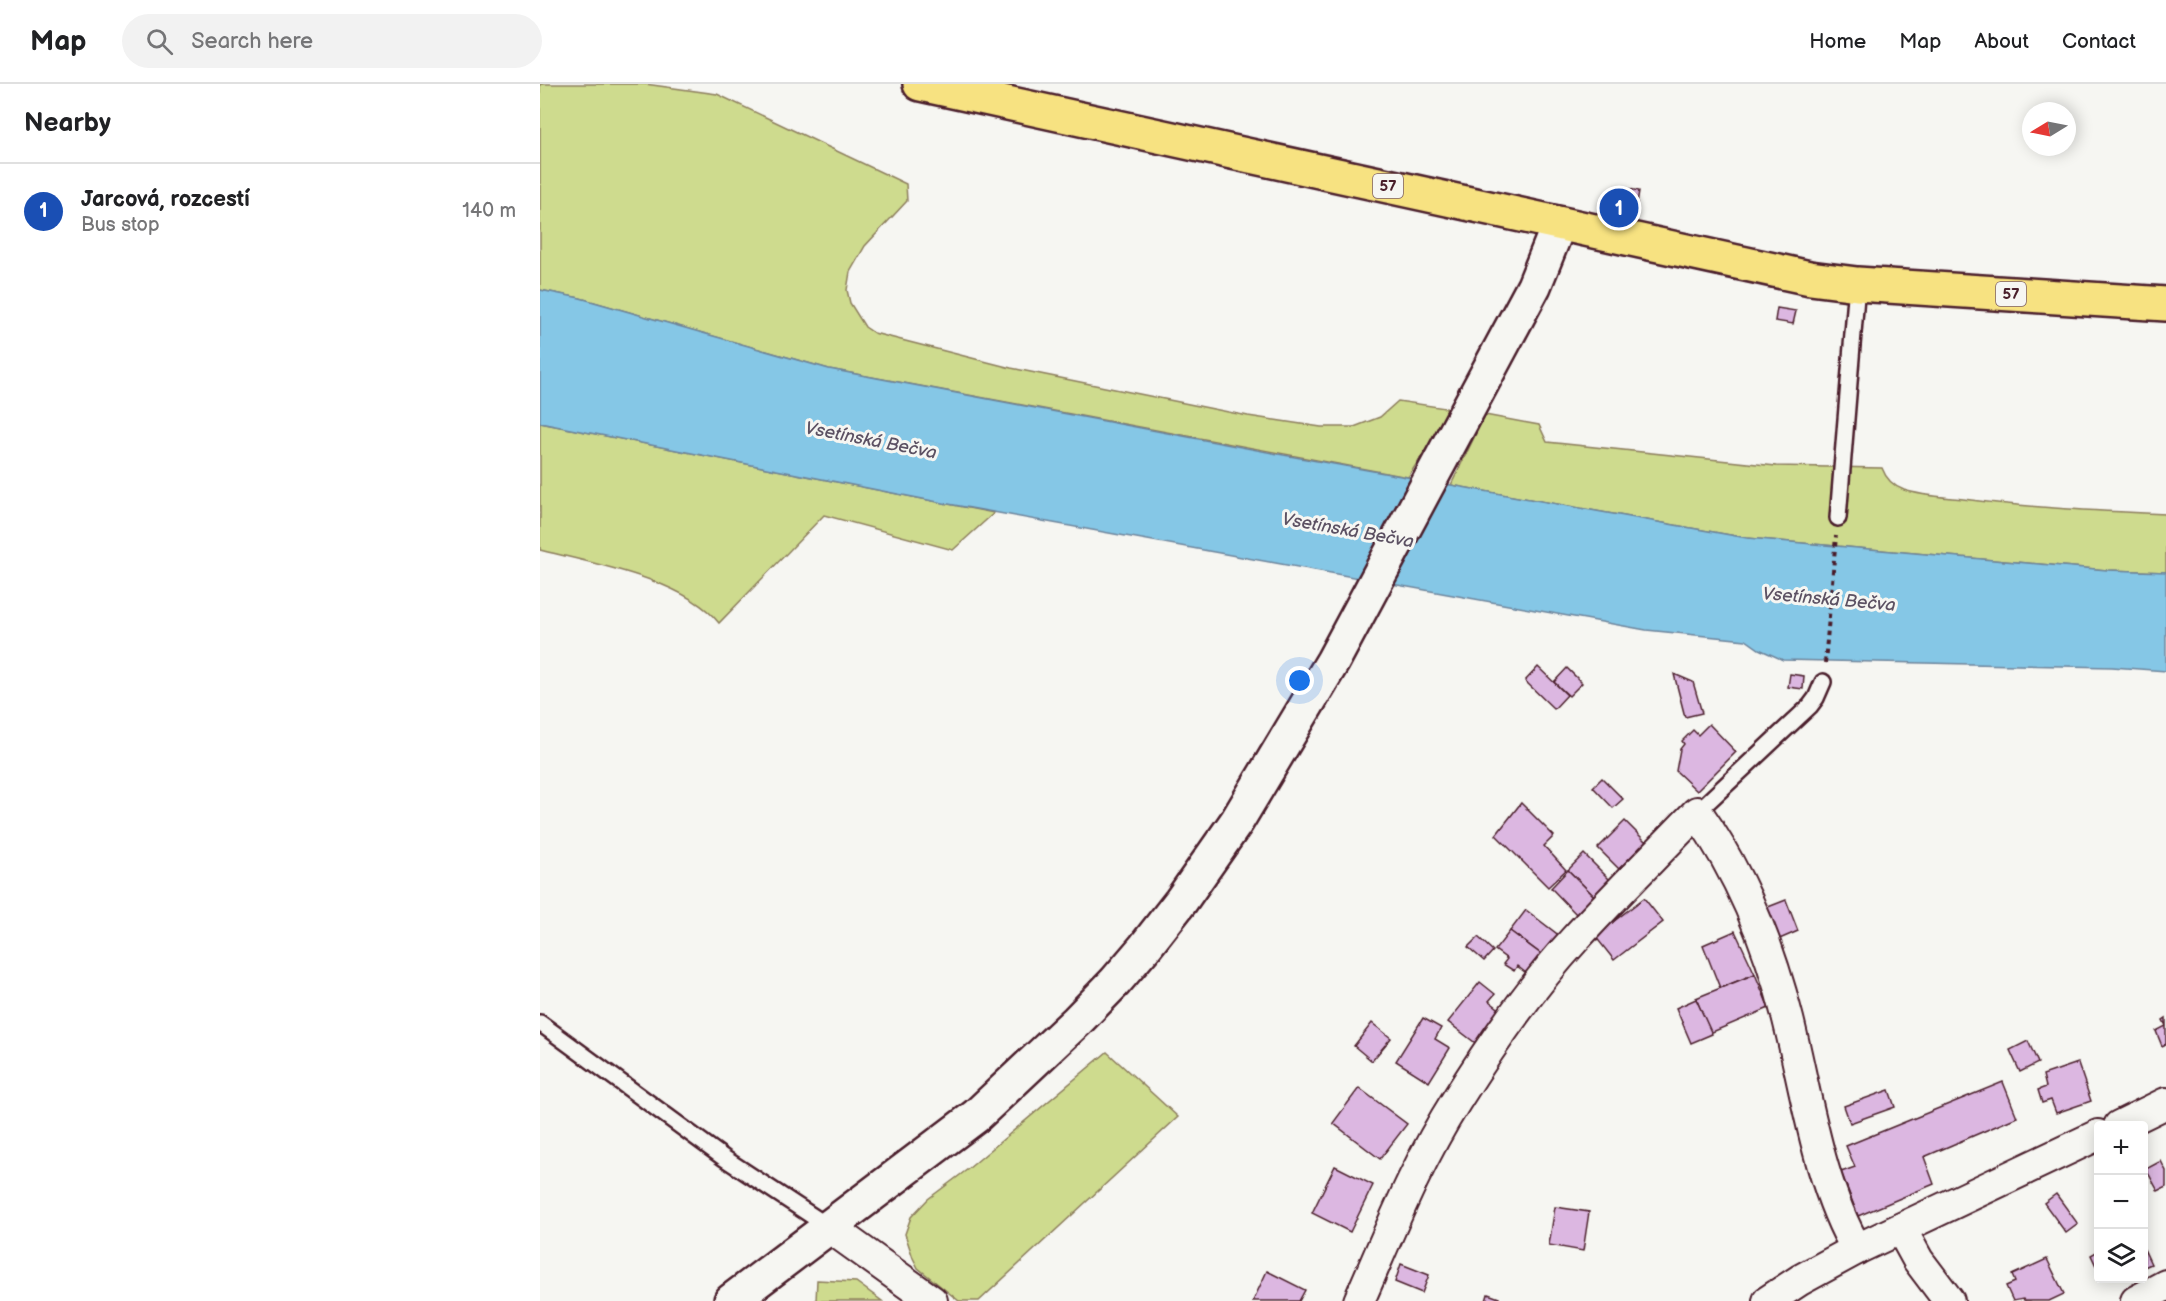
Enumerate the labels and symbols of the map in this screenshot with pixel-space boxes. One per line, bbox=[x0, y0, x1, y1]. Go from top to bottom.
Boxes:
north arrow bbox=[2022, 102, 2076, 156]
road number: 57 bbox=[1373, 174, 1403, 198]
pin: 1 bbox=[1600, 186, 1638, 230]
road number: 57 bbox=[1996, 282, 2026, 306]
water label: Vsetínská Bečva bbox=[803, 417, 939, 464]
water label: Vsetínská Bečva bbox=[1280, 509, 1416, 552]
water label: Vsetínská Bečva bbox=[1761, 583, 1896, 616]
your location bbox=[1285, 666, 1314, 695]

